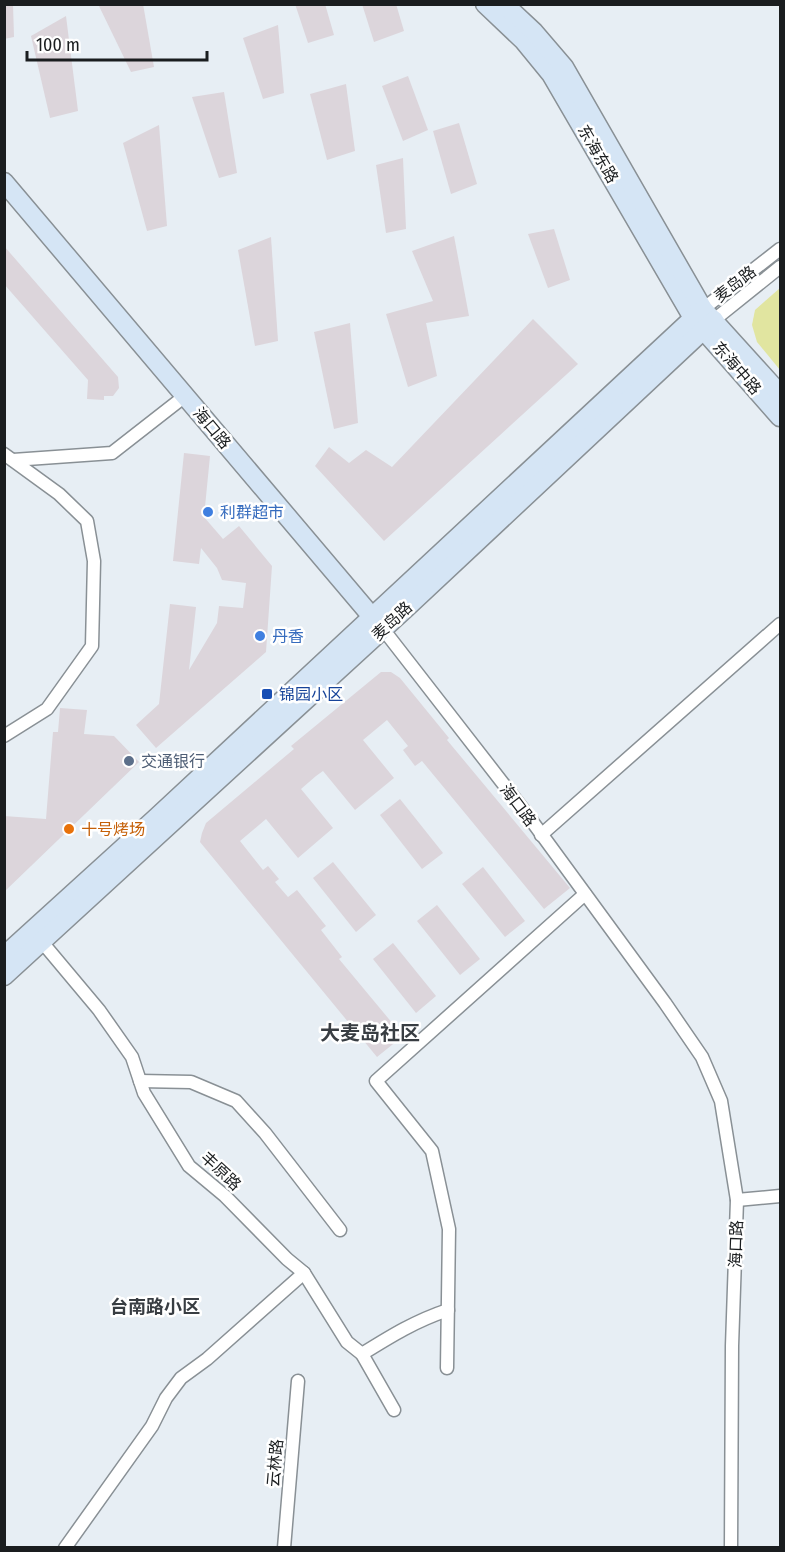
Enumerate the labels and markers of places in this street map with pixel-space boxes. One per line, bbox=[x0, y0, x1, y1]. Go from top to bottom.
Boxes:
place label: 利群超市 bbox=[220, 503, 284, 522]
marker: 利群超市 bbox=[201, 505, 215, 519]
place label: 丹香 bbox=[272, 627, 304, 646]
marker: 丹香 bbox=[253, 629, 267, 643]
place label: 锦园小区 bbox=[279, 685, 343, 704]
marker: 锦园小区 bbox=[260, 687, 274, 701]
place label: 交通银行 bbox=[141, 752, 205, 771]
marker: 交通银行 bbox=[122, 754, 136, 768]
place label: 十号烤场 bbox=[81, 820, 145, 839]
marker: 十号烤场 bbox=[62, 822, 76, 836]

